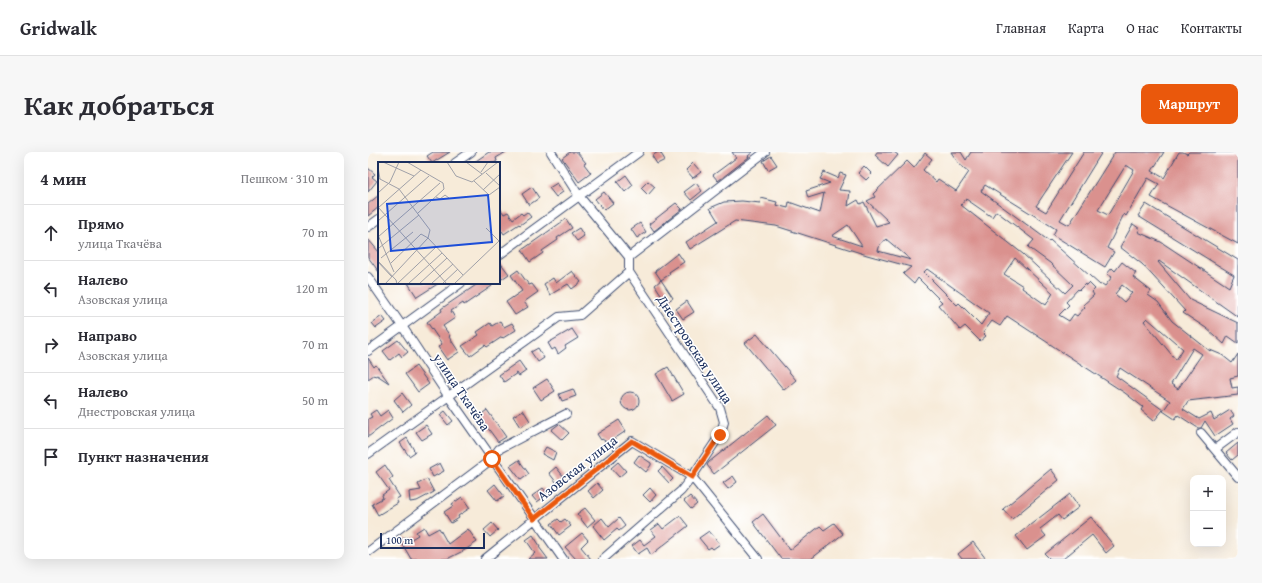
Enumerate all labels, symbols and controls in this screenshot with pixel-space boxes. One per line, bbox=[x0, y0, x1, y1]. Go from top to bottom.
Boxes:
text: Gridwalk bbox=[20, 14, 97, 42]
text: Главная bbox=[996, 18, 1046, 38]
text: Карта bbox=[1068, 18, 1104, 38]
text: О нас bbox=[1126, 18, 1159, 38]
text: Контакты bbox=[1181, 18, 1242, 38]
text: Как добраться bbox=[24, 84, 214, 125]
button: Маршрут bbox=[1141, 84, 1238, 124]
inset map bbox=[378, 162, 500, 284]
text: 4 мин bbox=[40, 166, 86, 191]
text: Пешком · 310 m bbox=[241, 169, 328, 188]
text: Прямо bbox=[78, 213, 124, 234]
icon: ahead bbox=[40, 222, 62, 244]
text: 70 m bbox=[302, 223, 328, 242]
text: улица Ткачёва bbox=[78, 234, 162, 253]
text: Налево bbox=[78, 269, 128, 290]
icon: left bbox=[40, 278, 62, 300]
text: 120 m bbox=[296, 279, 328, 298]
text: Азовская улица bbox=[78, 290, 168, 309]
street label: Днестровская улица bbox=[652, 290, 738, 408]
text: Направо bbox=[78, 325, 137, 346]
icon: right bbox=[40, 334, 62, 356]
text: 70 m bbox=[302, 335, 328, 354]
text: Азовская улица bbox=[78, 346, 168, 365]
street label: улица Ткачёва bbox=[428, 348, 496, 435]
text: Налево bbox=[78, 381, 128, 402]
icon: left bbox=[40, 390, 62, 412]
text: 50 m bbox=[302, 391, 328, 410]
text: Днестровская улица bbox=[78, 402, 195, 421]
route end bbox=[711, 426, 729, 444]
street label: Азовская улица bbox=[533, 430, 622, 506]
icon: arrive bbox=[40, 446, 62, 468]
text: Пункт назначения bbox=[78, 446, 209, 467]
route start bbox=[483, 450, 501, 468]
map controls bbox=[1190, 475, 1226, 547]
button: + bbox=[1190, 475, 1226, 511]
button: − bbox=[1190, 511, 1226, 547]
scale bar bbox=[380, 531, 485, 550]
text: 100 m bbox=[386, 532, 413, 548]

